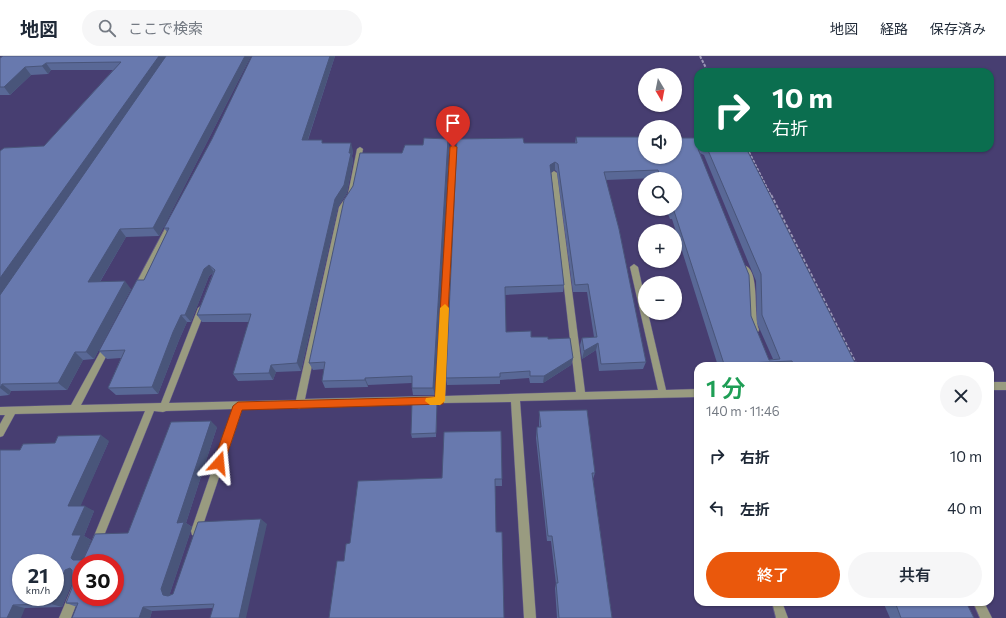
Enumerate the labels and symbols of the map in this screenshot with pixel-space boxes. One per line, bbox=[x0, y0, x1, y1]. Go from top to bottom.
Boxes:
north arrow bbox=[638, 68, 682, 112]
pin bbox=[436, 106, 470, 147]
position arrow bbox=[198, 442, 240, 484]
speed limit sign: 30 bbox=[72, 554, 124, 606]

